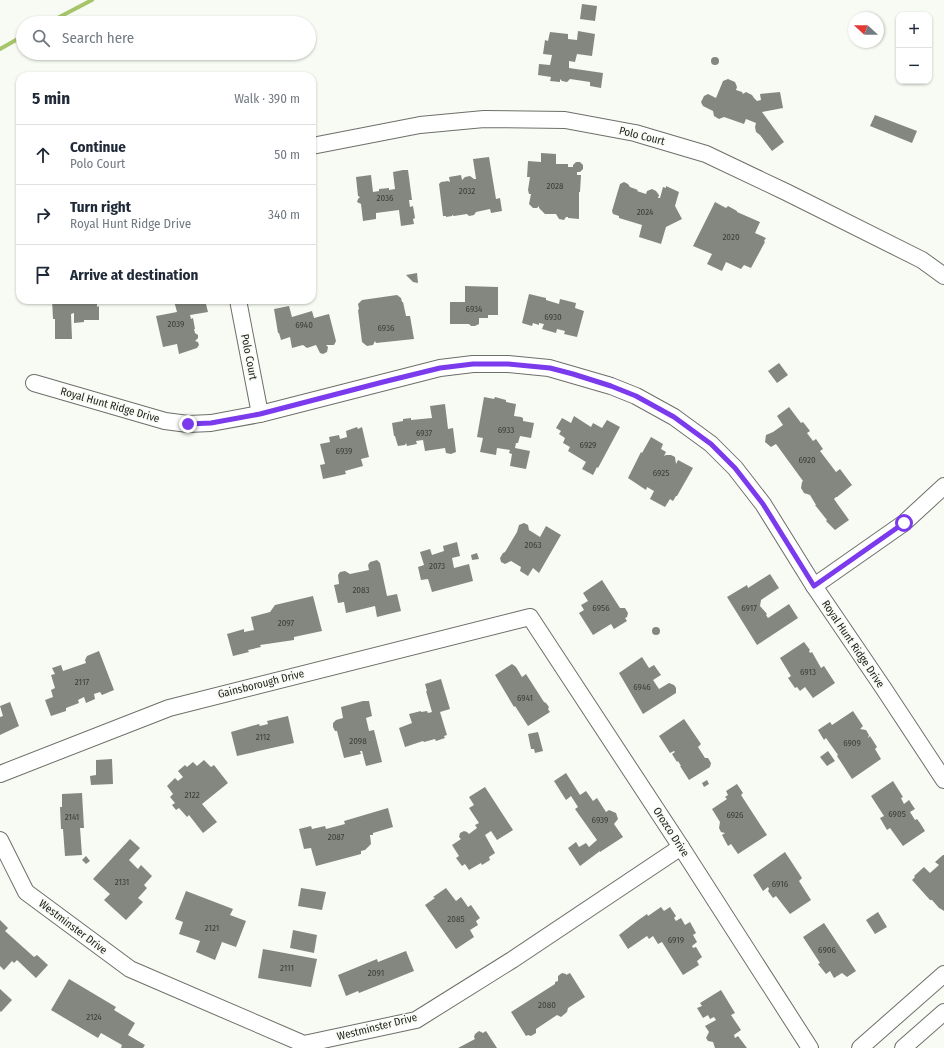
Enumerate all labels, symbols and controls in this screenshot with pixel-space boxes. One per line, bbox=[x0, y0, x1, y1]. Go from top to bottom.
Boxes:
north arrow bbox=[848, 12, 884, 48]
map controls bbox=[896, 12, 932, 84]
button: + bbox=[896, 12, 932, 48]
search box bbox=[16, 16, 316, 60]
icon: search bbox=[30, 27, 52, 49]
text: Search here bbox=[62, 29, 134, 47]
button: − bbox=[896, 48, 932, 84]
text: 5 min bbox=[32, 88, 70, 109]
text: Walk · 390 m bbox=[234, 91, 300, 106]
street label: Polo Court bbox=[618, 124, 667, 148]
text: Continue bbox=[70, 138, 126, 156]
icon: ahead bbox=[32, 144, 54, 166]
text: 50 m bbox=[274, 147, 300, 162]
text: Polo Court bbox=[70, 156, 125, 171]
house number: 2028 bbox=[546, 181, 564, 191]
house number: 2032 bbox=[459, 186, 475, 196]
house number: 2036 bbox=[376, 193, 394, 203]
text: Turn right bbox=[70, 198, 131, 216]
icon: right bbox=[32, 204, 54, 226]
text: 340 m bbox=[268, 207, 300, 222]
house number: 2024 bbox=[637, 207, 654, 217]
text: Royal Hunt Ridge Drive bbox=[70, 216, 191, 231]
house number: 2020 bbox=[722, 232, 740, 242]
icon: arrive bbox=[32, 264, 54, 286]
text: Arrive at destination bbox=[70, 266, 198, 284]
house number: 6934 bbox=[466, 304, 483, 314]
house number: 6930 bbox=[544, 312, 562, 322]
house number: 2039 bbox=[168, 319, 184, 329]
house number: 6940 bbox=[295, 320, 313, 330]
house number: 6936 bbox=[377, 323, 395, 333]
street label: Polo Court bbox=[238, 333, 260, 382]
street label: Royal Hunt Ridge Drive bbox=[59, 385, 161, 425]
route end bbox=[179, 415, 197, 433]
house number: 6933 bbox=[498, 425, 514, 435]
house number: 6937 bbox=[416, 428, 432, 438]
house number: 6929 bbox=[580, 440, 596, 450]
house number: 6939 bbox=[336, 446, 352, 456]
house number: 6920 bbox=[798, 455, 816, 465]
house number: 6925 bbox=[653, 468, 669, 478]
route start bbox=[895, 514, 913, 532]
house number: 2063 bbox=[524, 540, 542, 550]
house number: 2073 bbox=[429, 561, 445, 571]
house number: 2083 bbox=[352, 585, 370, 595]
street label: Royal Hunt Ridge Drive bbox=[819, 598, 887, 690]
house number: 6956 bbox=[592, 603, 610, 613]
house number: 6917 bbox=[741, 603, 757, 613]
house number: 2097 bbox=[278, 618, 295, 628]
street label: Gainsborough Drive bbox=[216, 667, 306, 701]
house number: 6913 bbox=[800, 667, 816, 677]
house number: 2117 bbox=[75, 677, 90, 687]
house number: 6946 bbox=[633, 682, 651, 692]
house number: 6941 bbox=[517, 693, 533, 703]
house number: 2112 bbox=[256, 732, 270, 742]
house number: 2098 bbox=[349, 736, 367, 746]
house number: 6909 bbox=[843, 738, 861, 748]
house number: 2122 bbox=[184, 790, 200, 800]
street label: Orozco Drive bbox=[650, 805, 692, 859]
house number: 6905 bbox=[888, 809, 906, 819]
house number: 6926 bbox=[726, 810, 744, 820]
house number: 2141 bbox=[65, 812, 79, 822]
house number: 6939 bbox=[592, 815, 608, 825]
house number: 2087 bbox=[328, 832, 345, 842]
house number: 2131 bbox=[115, 877, 129, 887]
house number: 6916 bbox=[772, 879, 789, 889]
street label: Westminster Drive bbox=[36, 897, 110, 957]
house number: 2085 bbox=[447, 914, 465, 924]
house number: 2121 bbox=[205, 923, 219, 933]
house number: 6919 bbox=[668, 935, 684, 945]
house number: 6906 bbox=[818, 945, 836, 955]
house number: 2111 bbox=[280, 963, 294, 973]
house number: 2091 bbox=[368, 968, 384, 978]
house number: 2080 bbox=[538, 1000, 556, 1010]
street label: Westminster Drive bbox=[336, 1011, 418, 1043]
house number: 2124 bbox=[86, 1012, 102, 1022]

